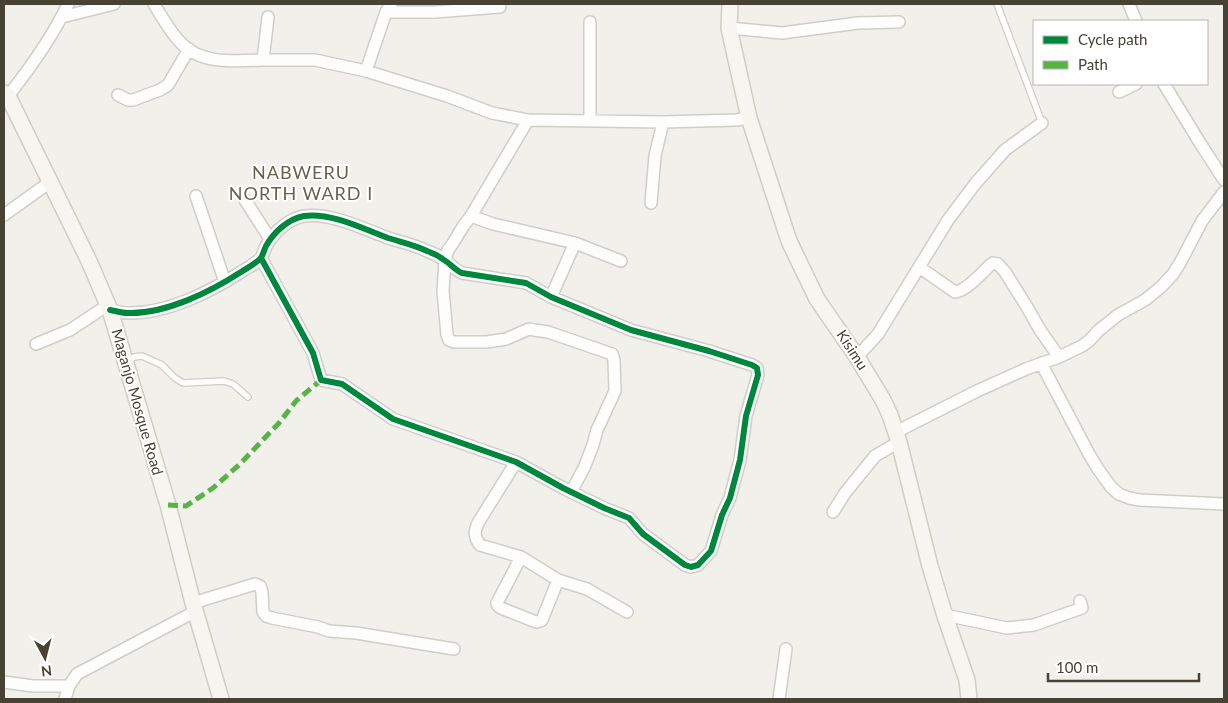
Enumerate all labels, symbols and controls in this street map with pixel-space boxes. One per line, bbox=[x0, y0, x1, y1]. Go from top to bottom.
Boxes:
legend bbox=[1033, 20, 1208, 85]
text: Cycle path bbox=[1078, 30, 1147, 48]
text: Path bbox=[1078, 55, 1108, 73]
district label: NABWERU NORTH WARD I bbox=[229, 161, 373, 204]
street label: Kisimu bbox=[833, 326, 872, 373]
street label: Maganjo Mosque Road bbox=[108, 327, 167, 477]
north arrow bbox=[20, 633, 70, 683]
scale bar bbox=[1048, 650, 1199, 682]
text: 100 m bbox=[1056, 658, 1098, 676]
text: N bbox=[40, 662, 53, 680]

